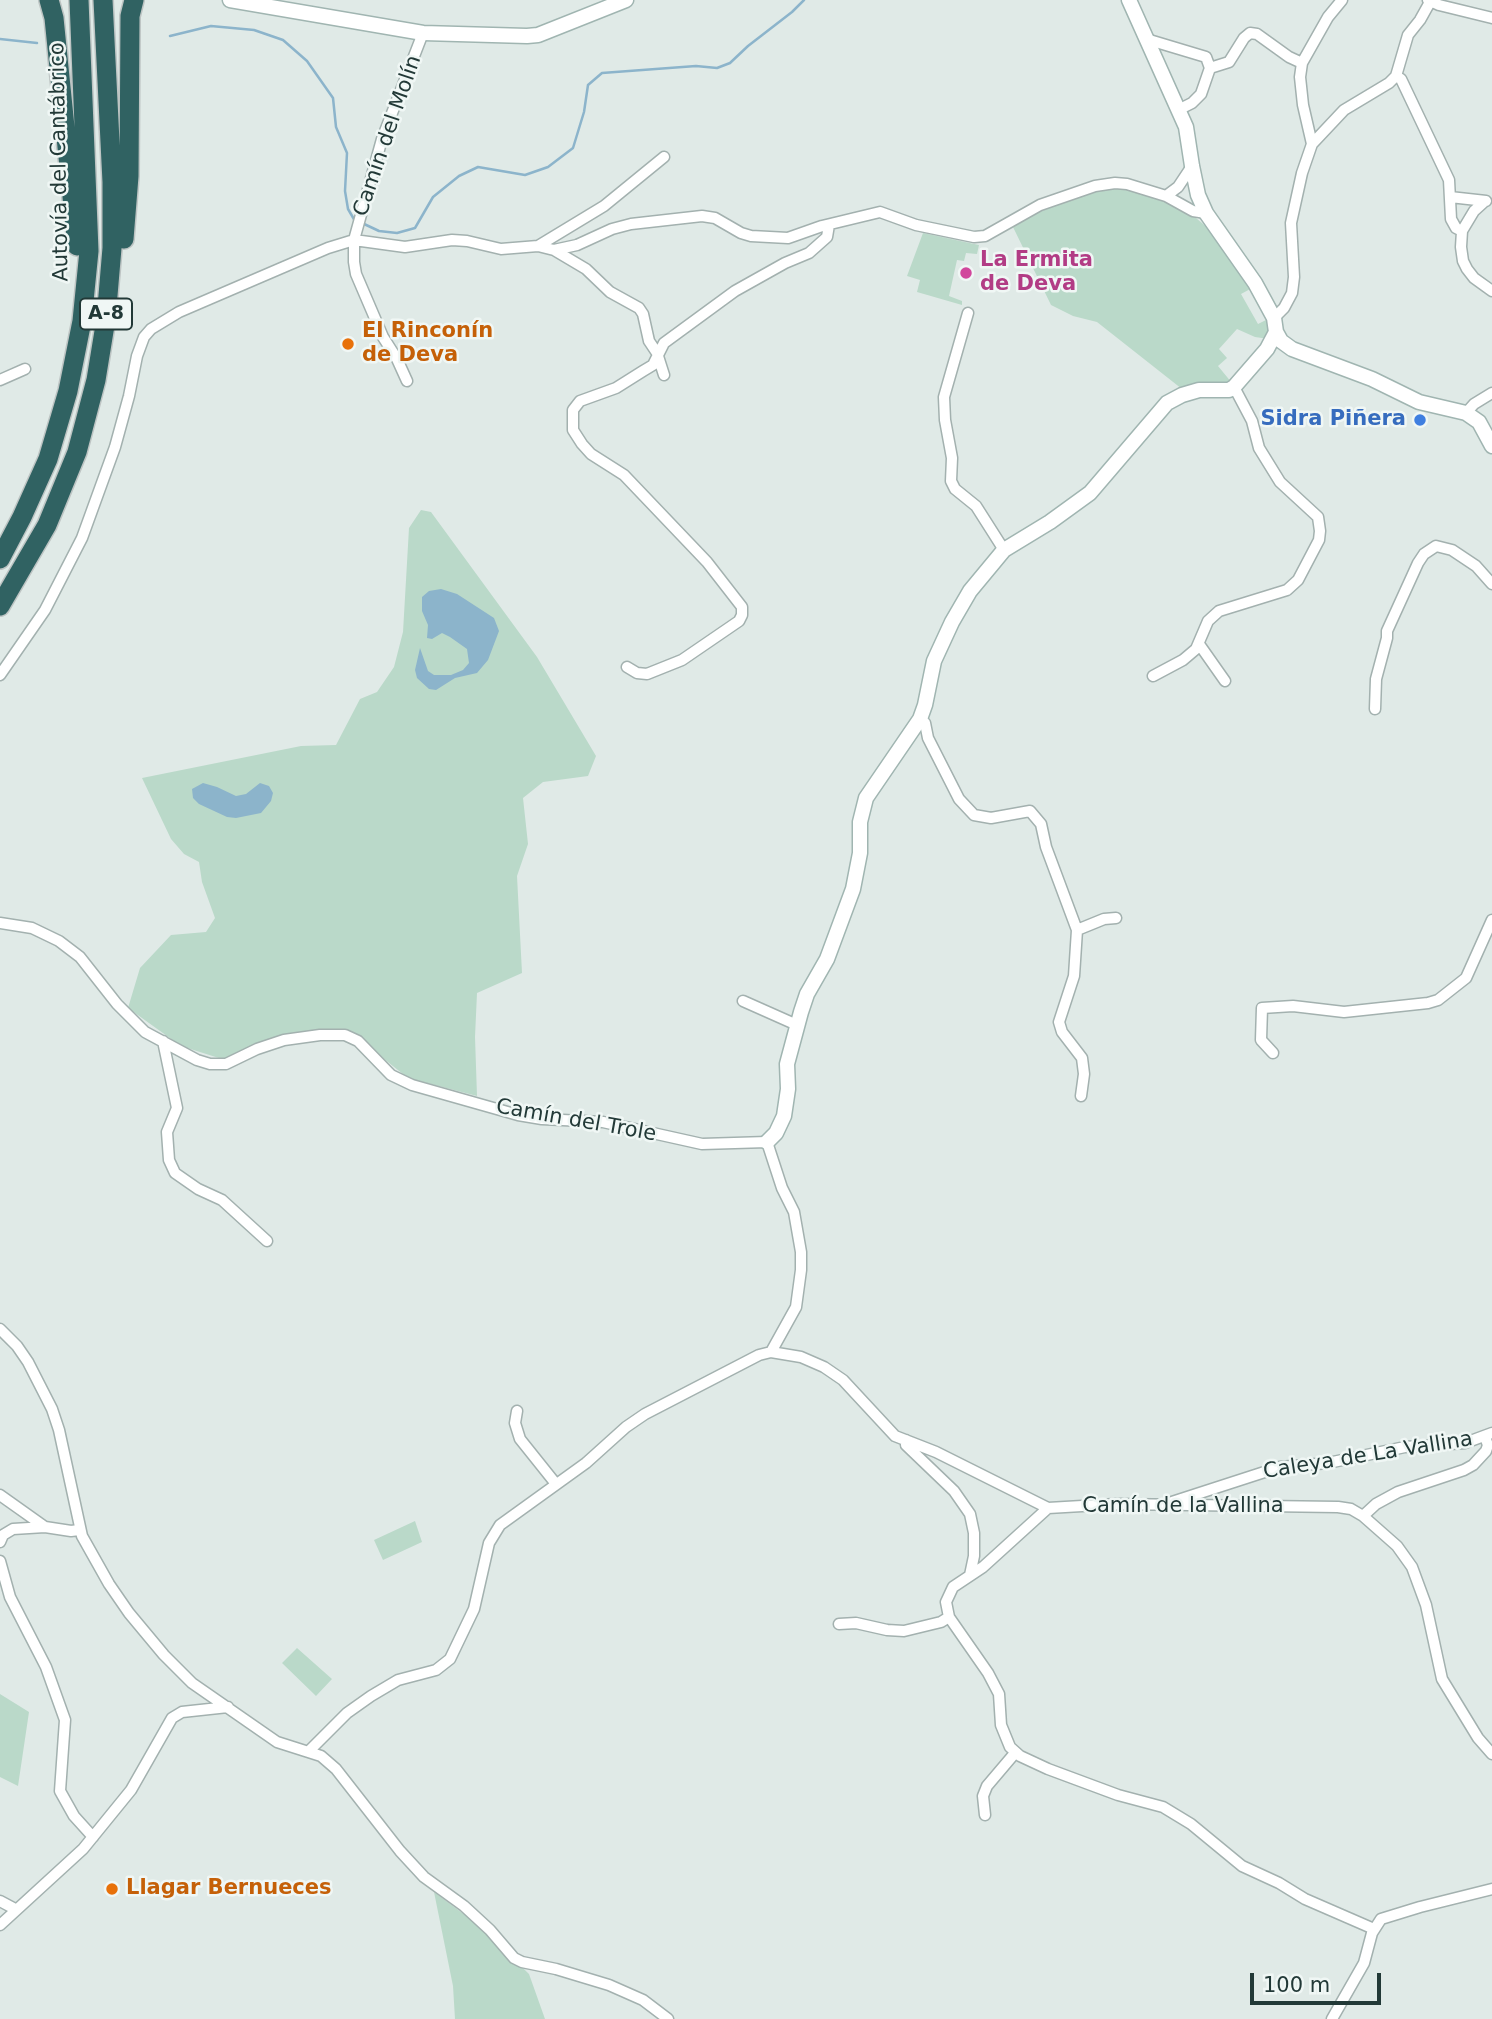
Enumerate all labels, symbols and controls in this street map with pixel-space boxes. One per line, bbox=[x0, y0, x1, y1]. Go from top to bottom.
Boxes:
street label: Autovía del Cantábrico bbox=[45, 42, 75, 282]
street label: Camín del Molín bbox=[349, 52, 427, 220]
place label: La Ermita de Deva bbox=[980, 248, 1093, 298]
marker: La Ermita de Deva bbox=[958, 265, 974, 281]
road number: A-8 bbox=[80, 298, 132, 330]
place label: El Rinconín de Deva bbox=[362, 319, 493, 369]
marker: El Rinconín de Deva bbox=[340, 336, 356, 352]
place label: Sidra Piñera bbox=[1260, 407, 1406, 433]
marker: Sidra Piñera bbox=[1412, 412, 1428, 428]
street label: Camín del Trole bbox=[494, 1095, 658, 1147]
street label: Caleya de La Vallina bbox=[1261, 1427, 1475, 1485]
street label: Camín de la Vallina bbox=[1082, 1494, 1284, 1520]
place label: Llagar Bernueces bbox=[126, 1876, 332, 1902]
marker: Llagar Bernueces bbox=[104, 1881, 120, 1897]
scale bar bbox=[1254, 1960, 1385, 2004]
text: 100 m bbox=[1263, 1973, 1330, 1997]

